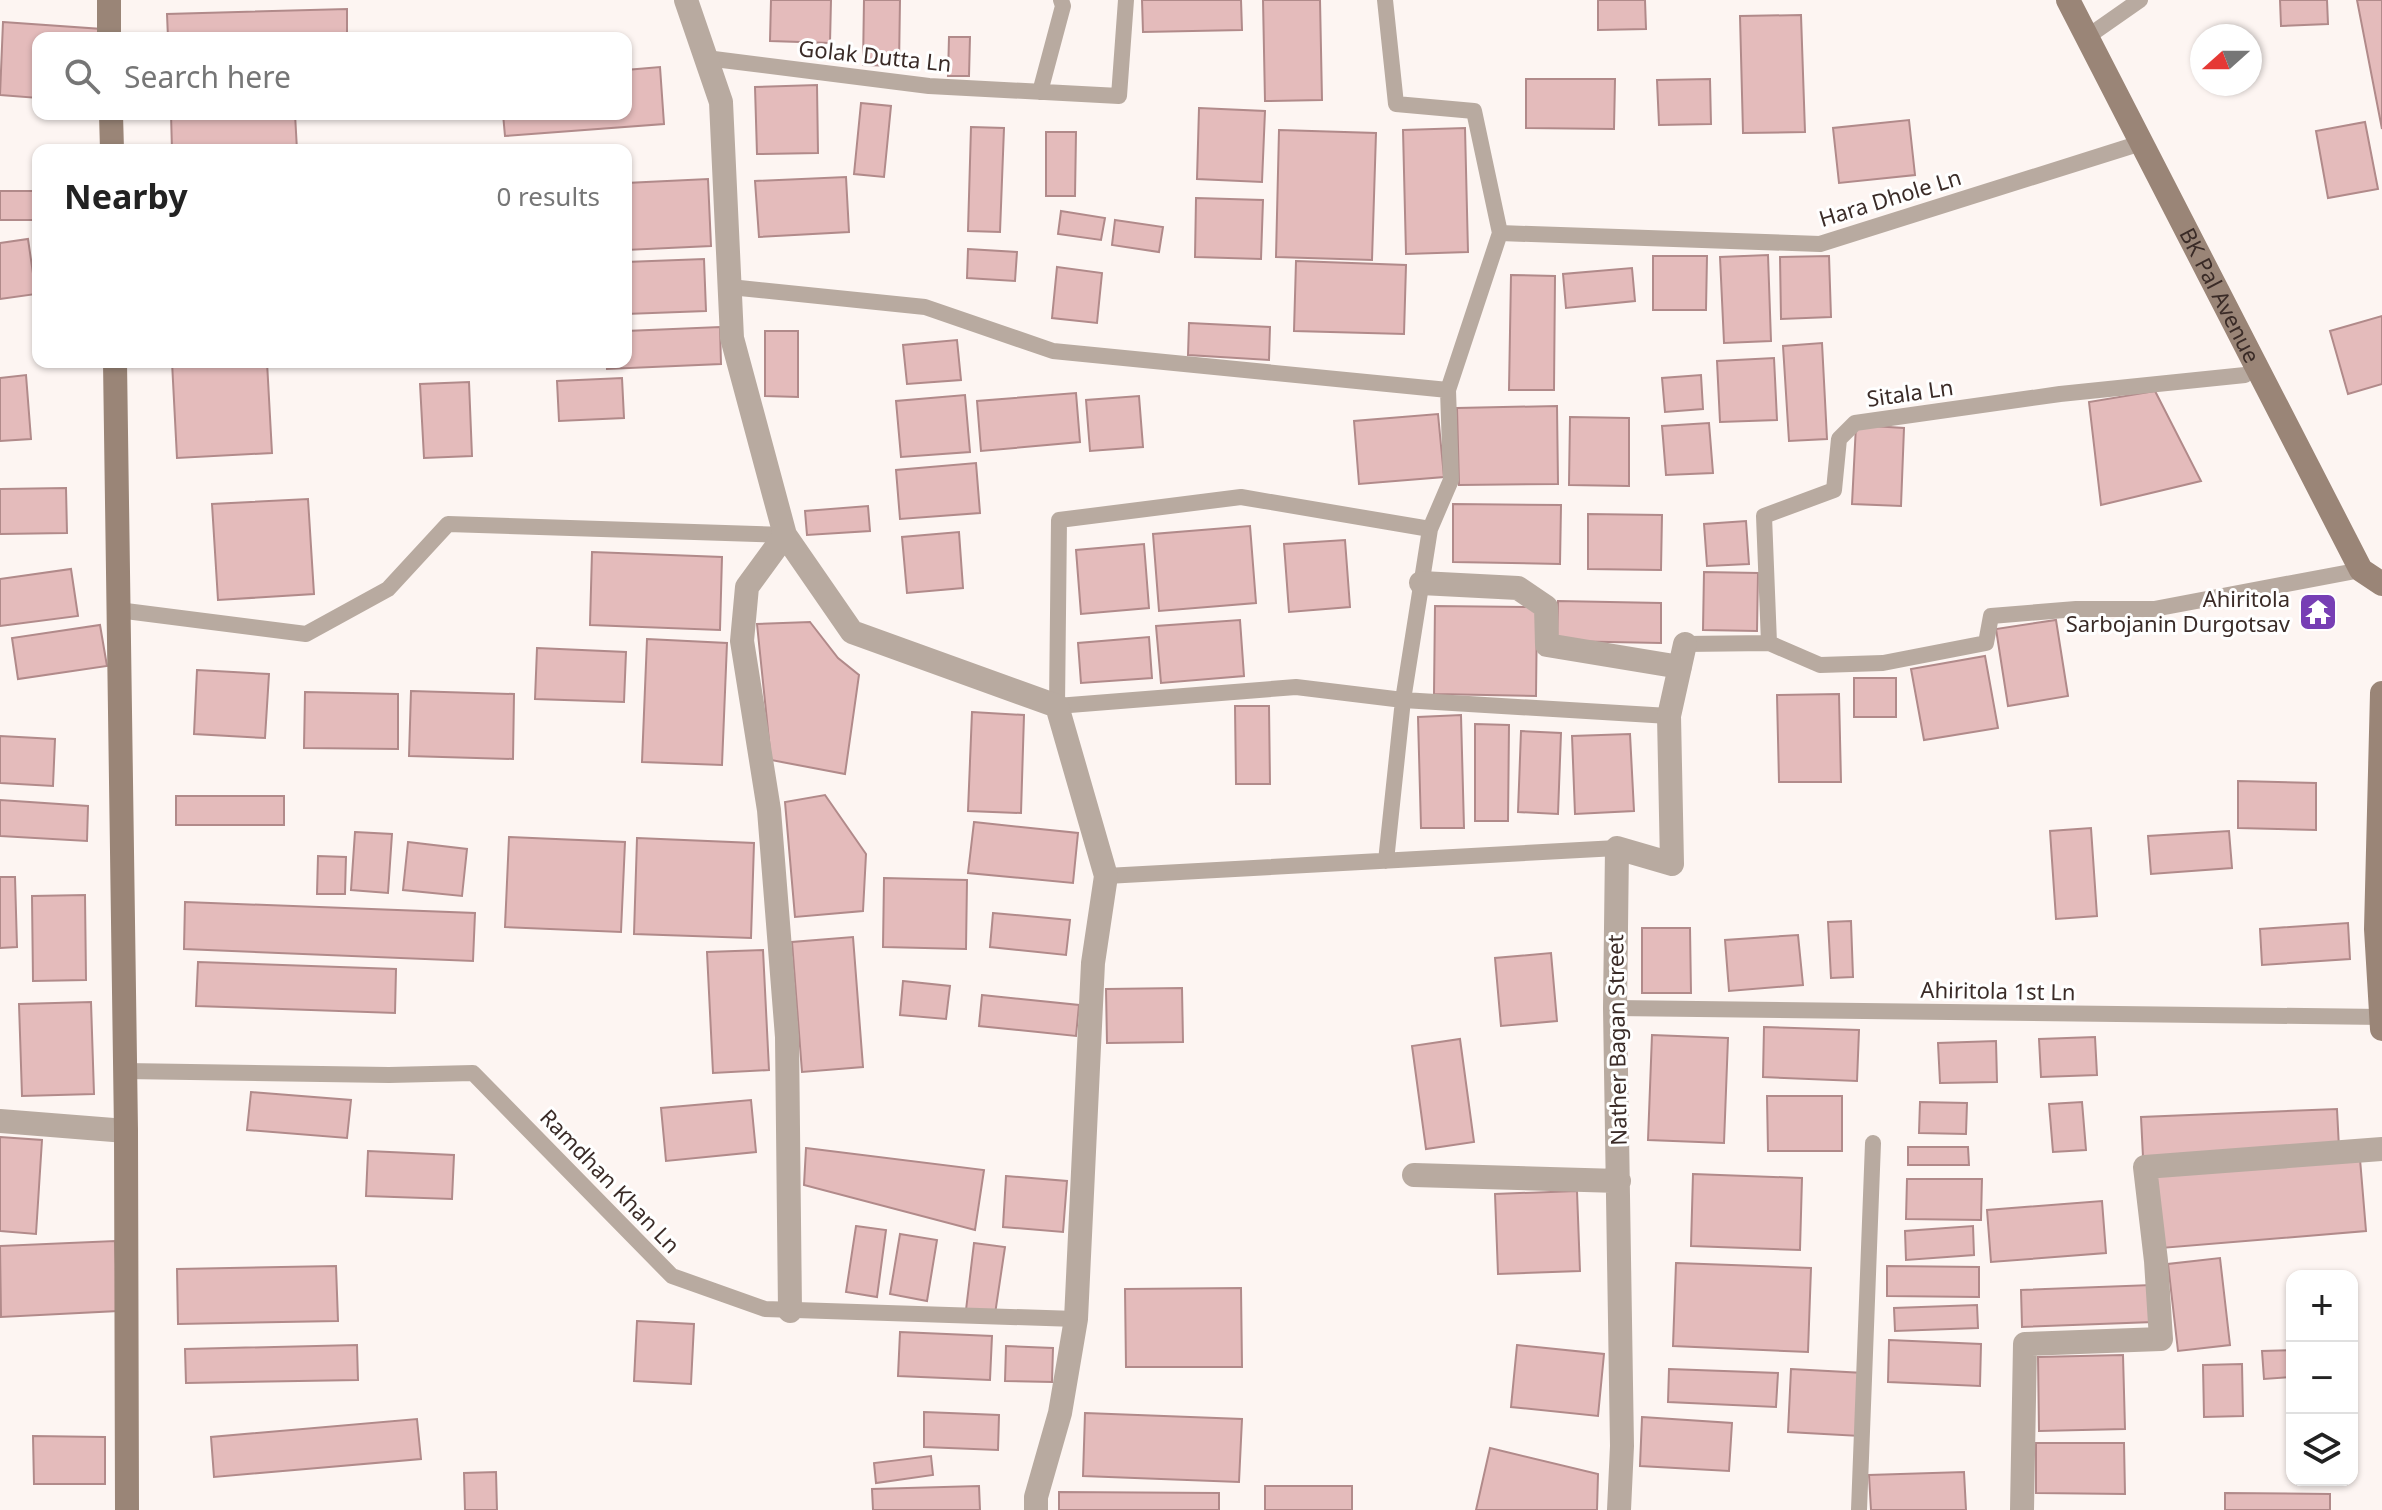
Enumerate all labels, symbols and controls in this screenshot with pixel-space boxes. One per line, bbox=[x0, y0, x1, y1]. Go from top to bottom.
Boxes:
north arrow bbox=[2190, 24, 2262, 96]
search box bbox=[32, 32, 632, 120]
street label: Golak Dutta Ln bbox=[797, 32, 953, 78]
icon: search bbox=[60, 54, 104, 98]
text: Search here bbox=[124, 56, 291, 97]
street label: Hara Dhole Ln bbox=[1815, 161, 1965, 233]
text: Nearby bbox=[64, 173, 188, 219]
text: 0 results bbox=[496, 178, 600, 214]
street label: BK Pal Avenue bbox=[2173, 222, 2268, 368]
street label: Sitala Ln bbox=[1865, 371, 1955, 413]
place label: Ahiritola Sarbojanin Durgotsav bbox=[2066, 583, 2291, 638]
temple icon: Ahiritola Sarbojanin Durgotsav bbox=[2297, 591, 2339, 633]
street label: Nather Bagan Street bbox=[1599, 934, 1633, 1146]
street label: Ahiritola 1st Ln bbox=[1920, 974, 2076, 1006]
street label: Ramdhan Khan Ln bbox=[534, 1102, 687, 1259]
map controls bbox=[2286, 1270, 2358, 1486]
button: + bbox=[2286, 1270, 2358, 1342]
button: − bbox=[2286, 1342, 2358, 1414]
button: layers bbox=[2286, 1414, 2358, 1486]

